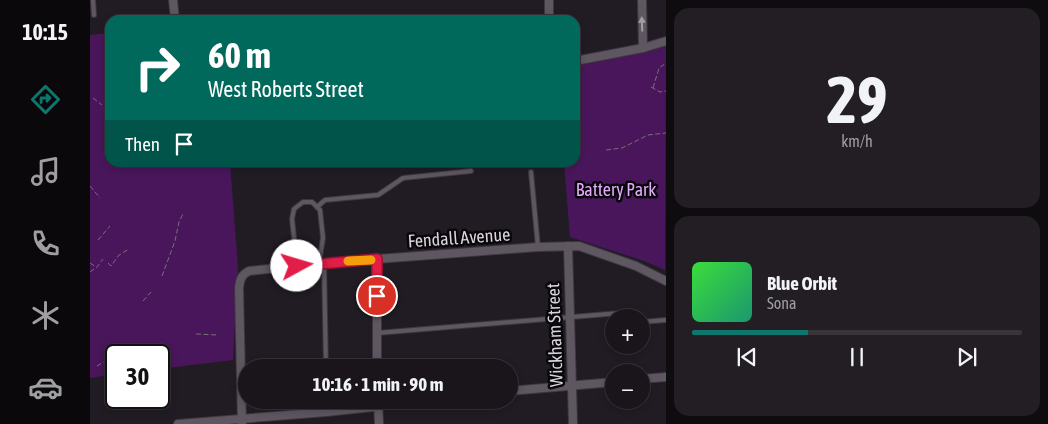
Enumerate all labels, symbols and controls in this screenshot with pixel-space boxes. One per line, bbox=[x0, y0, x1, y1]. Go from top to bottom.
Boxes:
one-way arrow bbox=[638, 16, 646, 32]
text: 10:15 bbox=[22, 19, 68, 45]
icon: right bbox=[125, 35, 190, 100]
text: 60 m bbox=[208, 35, 271, 75]
text: 29 bbox=[826, 62, 888, 137]
text: West Roberts Street bbox=[208, 76, 364, 102]
icon: directions bbox=[28, 82, 63, 117]
icon: arrive bbox=[170, 130, 198, 158]
text: km/h bbox=[841, 132, 873, 150]
text: Then bbox=[125, 133, 160, 155]
icon: music bbox=[28, 154, 63, 189]
park label: Battery Park bbox=[576, 179, 656, 200]
street label: Fendall Avenue bbox=[407, 223, 511, 252]
icon: phone bbox=[28, 226, 63, 261]
position arrow bbox=[270, 239, 322, 291]
text: Blue Orbit bbox=[767, 272, 837, 294]
pin bbox=[356, 275, 398, 317]
icon: arrive bbox=[363, 282, 391, 310]
street label: Wickham Street bbox=[542, 283, 567, 387]
text: Sona bbox=[767, 294, 796, 312]
icon: climate bbox=[28, 298, 63, 333]
map controls bbox=[605, 309, 650, 409]
button: + bbox=[605, 309, 650, 354]
icon: previous bbox=[733, 343, 761, 371]
icon: pause bbox=[843, 343, 871, 371]
icon: next bbox=[953, 343, 981, 371]
speed limit sign: 30 bbox=[105, 344, 170, 409]
button: − bbox=[605, 364, 650, 409]
icon: car bbox=[28, 370, 63, 405]
text: 10:16 · 1 min · 90 m bbox=[313, 373, 443, 395]

